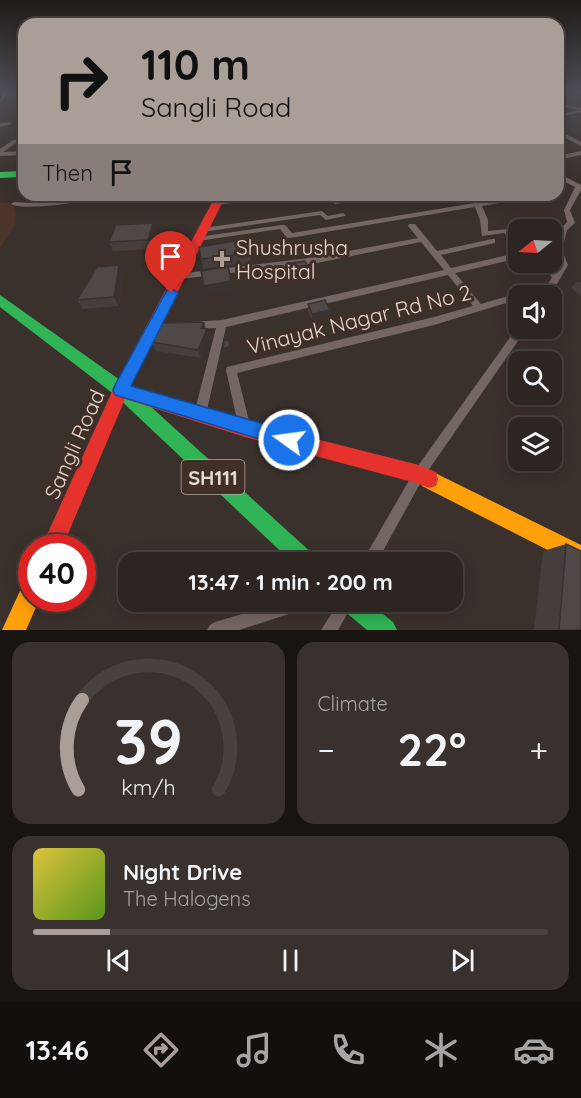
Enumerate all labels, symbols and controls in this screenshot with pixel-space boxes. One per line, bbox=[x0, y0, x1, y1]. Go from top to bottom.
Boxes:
text: 110 m bbox=[141, 38, 250, 91]
icon: right bbox=[42, 42, 120, 120]
text: Sangli Road bbox=[141, 90, 291, 124]
icon: arrive bbox=[105, 156, 138, 189]
text: Then bbox=[42, 159, 93, 187]
north arrow bbox=[508, 219, 562, 273]
map controls bbox=[508, 219, 562, 471]
pin bbox=[145, 231, 196, 293]
place label: Shushrusha Hospital bbox=[236, 234, 348, 284]
icon: arrive bbox=[154, 240, 187, 273]
marker: Shushrusha Hospital bbox=[213, 250, 231, 268]
street label: Vinayak Nagar Rd No 2 bbox=[244, 279, 474, 359]
button: sound bbox=[508, 285, 562, 339]
button: search bbox=[508, 351, 562, 405]
street label: Sangli Road bbox=[38, 385, 110, 503]
position arrow bbox=[257, 408, 321, 472]
button: layers bbox=[508, 417, 562, 471]
road number: SH111 bbox=[182, 460, 244, 494]
speed limit sign: 40 bbox=[18, 534, 96, 612]
text: 13:47 · 1 min · 200 m bbox=[188, 568, 393, 596]
text: Climate bbox=[318, 691, 388, 716]
text: 39 bbox=[114, 702, 183, 780]
text: 22° bbox=[398, 721, 466, 777]
text: − bbox=[318, 729, 335, 770]
text: + bbox=[529, 729, 548, 770]
text: km/h bbox=[121, 774, 175, 800]
text: Night Drive bbox=[123, 858, 242, 886]
text: The Halogens bbox=[123, 886, 251, 911]
icon: previous bbox=[102, 944, 135, 977]
icon: pause bbox=[274, 944, 307, 977]
icon: next bbox=[446, 944, 479, 977]
icon: directions bbox=[140, 1029, 182, 1071]
icon: music bbox=[233, 1029, 275, 1071]
icon: phone bbox=[327, 1029, 369, 1071]
icon: climate bbox=[420, 1029, 462, 1071]
icon: car bbox=[513, 1029, 555, 1071]
text: 13:46 bbox=[26, 1033, 89, 1067]

